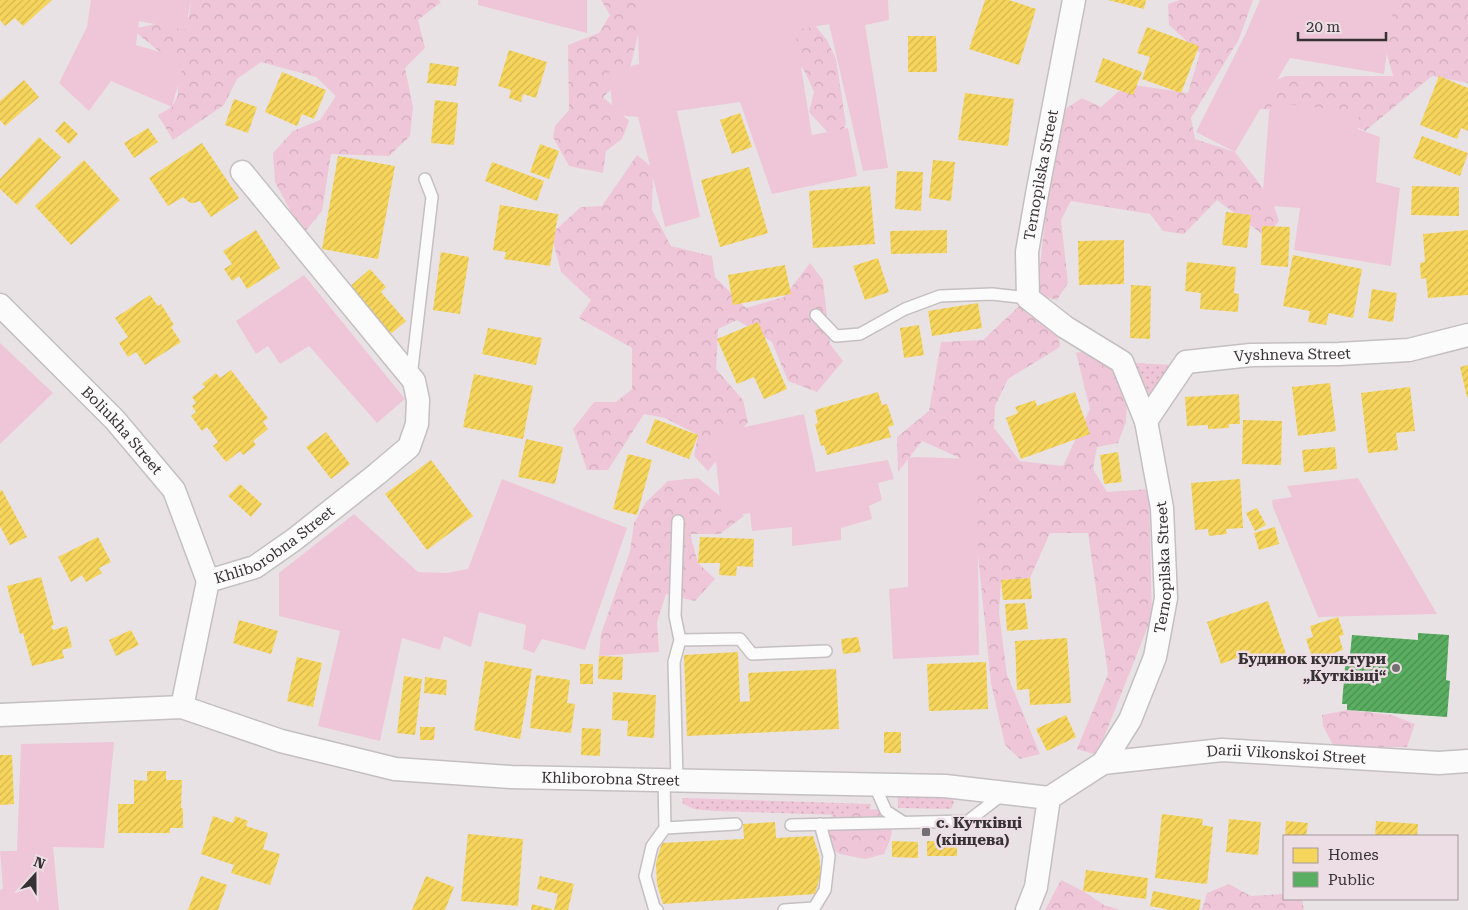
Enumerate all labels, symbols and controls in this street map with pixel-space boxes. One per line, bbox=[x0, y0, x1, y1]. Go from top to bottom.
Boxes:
scale bar bbox=[1298, 10, 1386, 42]
text: 20 m bbox=[1306, 18, 1341, 36]
street label: Ternopilska Street bbox=[1020, 108, 1062, 242]
street label: Vyshneva Street bbox=[1233, 344, 1352, 366]
street label: Boliukha Street bbox=[78, 383, 166, 478]
street label: Ternopilska Street bbox=[1151, 499, 1175, 635]
street label: Khliborobna Street bbox=[212, 502, 338, 588]
place label: Будинок культури „Кутківці“ bbox=[1238, 650, 1387, 685]
marker: Будинок культури „Кутківці“ bbox=[1390, 662, 1402, 674]
street label: Darii Vikonskoi Street bbox=[1206, 741, 1367, 768]
street label: Khliborobna Street bbox=[541, 769, 680, 790]
place label: с. Кутківці (кінцева) bbox=[936, 814, 1022, 849]
marker: с. Кутківці (кінцева) bbox=[920, 826, 932, 838]
legend bbox=[1283, 835, 1458, 900]
text: Homes bbox=[1328, 846, 1379, 864]
north arrow bbox=[10, 850, 60, 900]
text: N bbox=[32, 853, 48, 872]
text: Public bbox=[1328, 871, 1375, 889]

